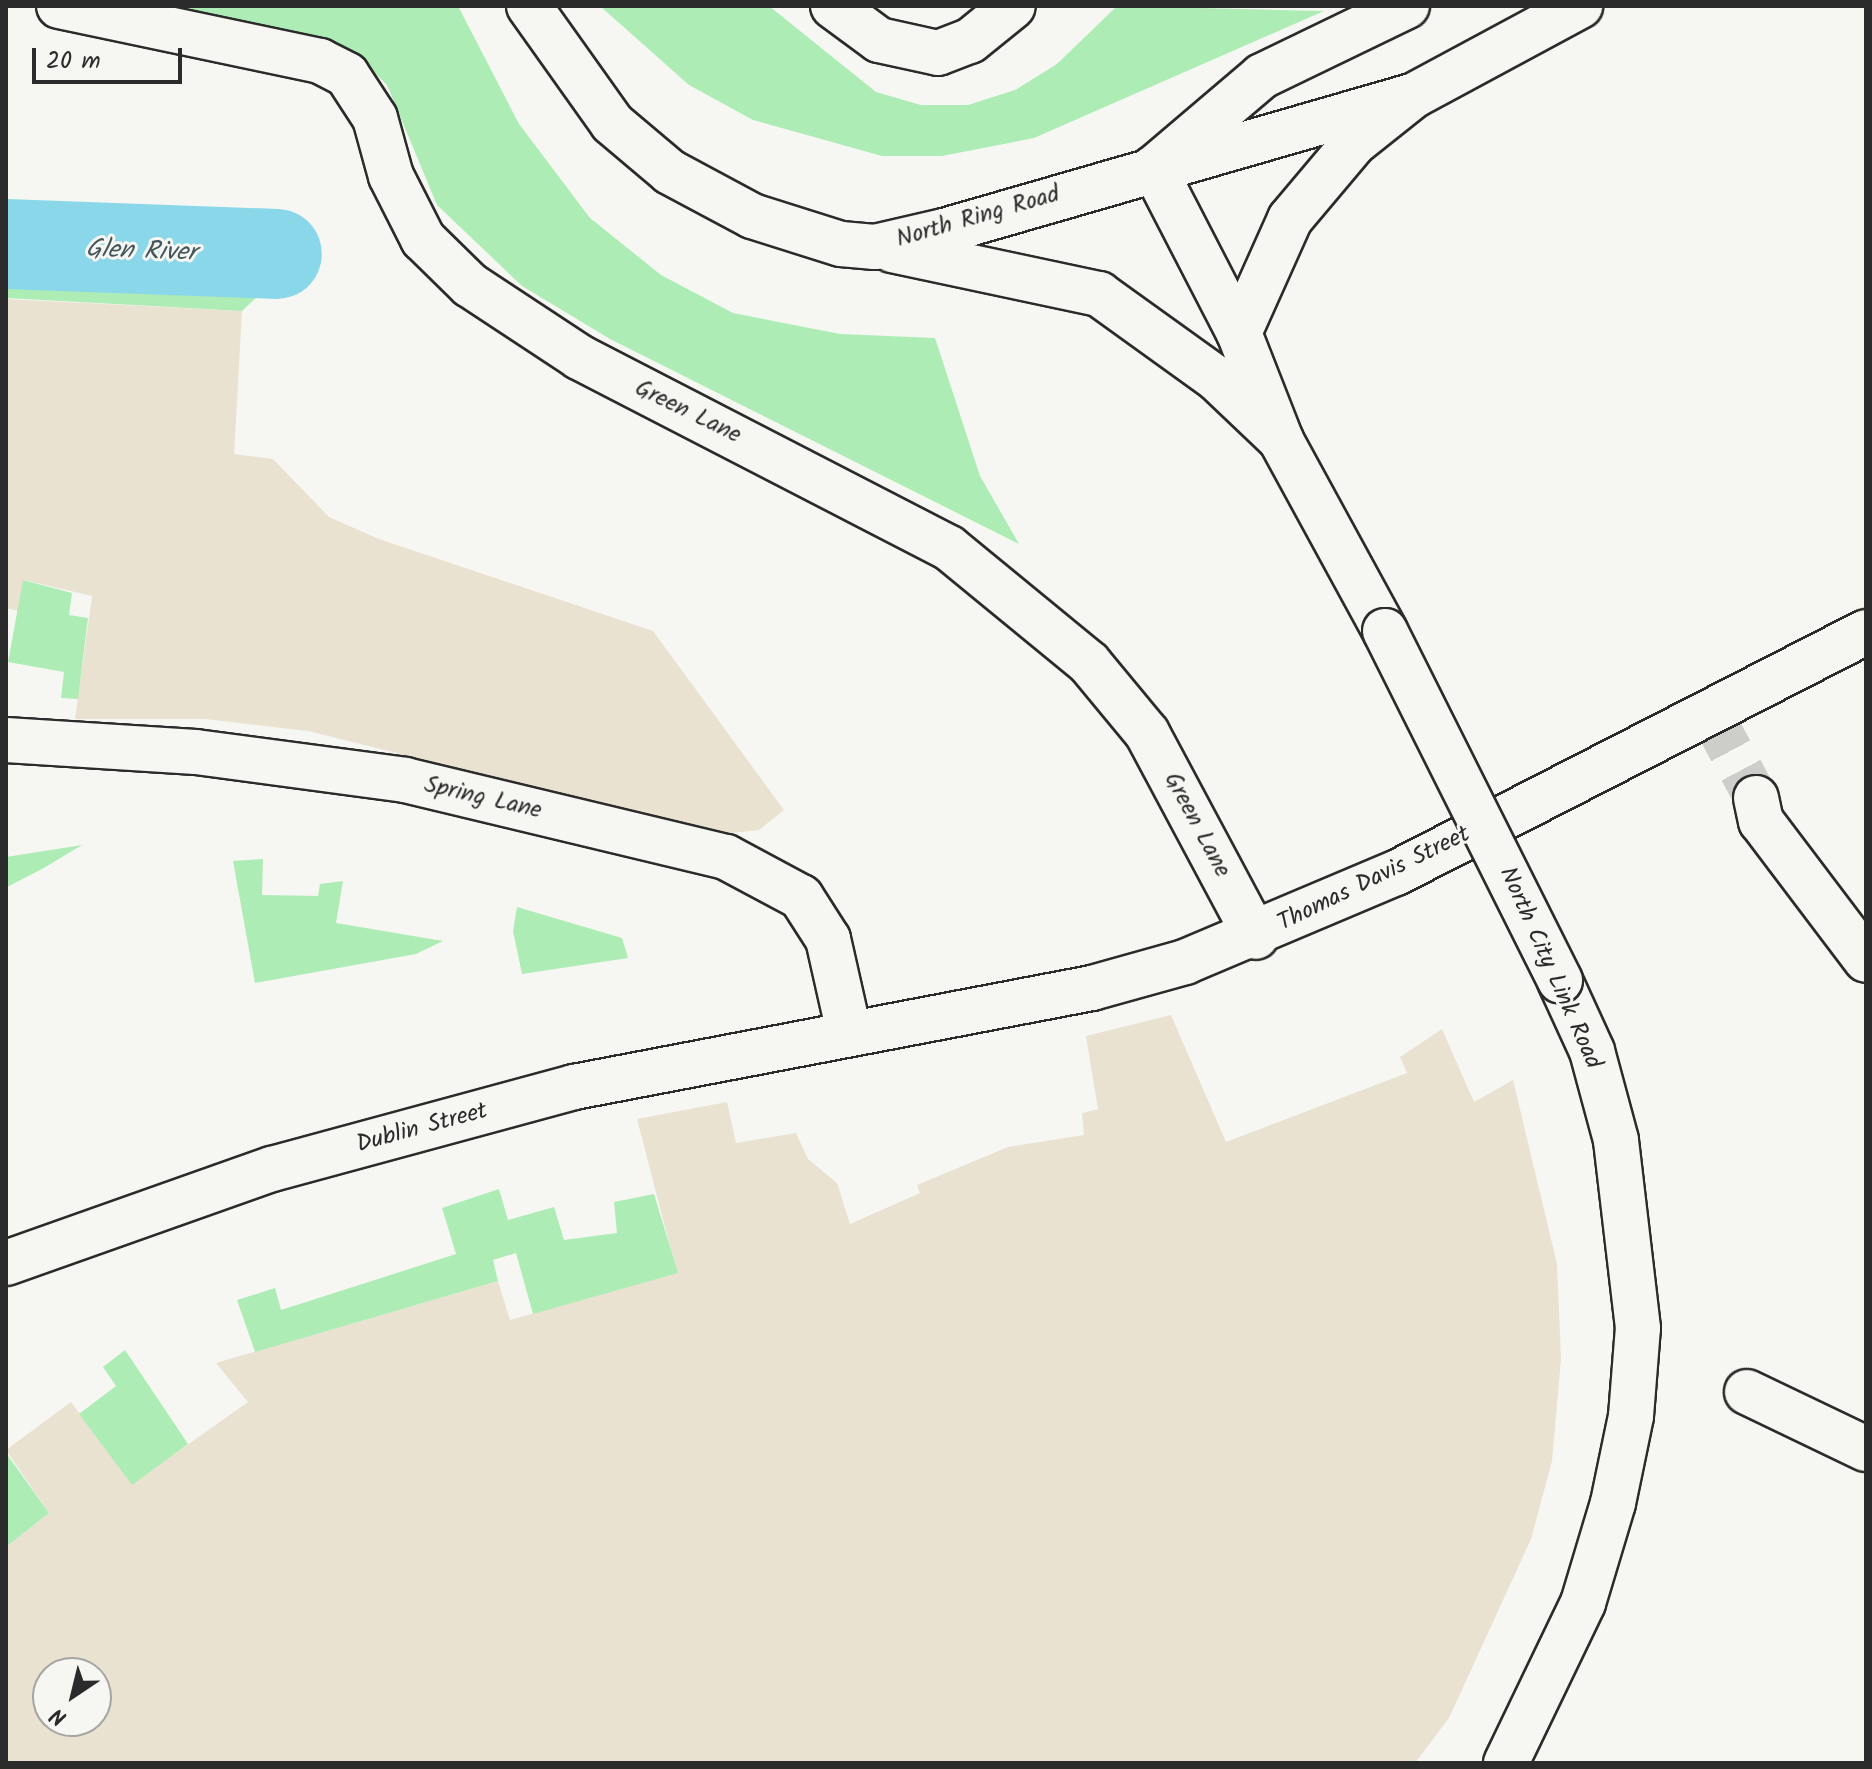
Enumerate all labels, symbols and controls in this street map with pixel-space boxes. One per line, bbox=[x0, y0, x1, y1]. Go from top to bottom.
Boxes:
scale bar bbox=[36, 32, 186, 82]
text: 20 m bbox=[46, 42, 101, 81]
street label: North Ring Road bbox=[893, 180, 1063, 254]
water label: Glen River bbox=[85, 234, 197, 270]
street label: Green Lane bbox=[630, 374, 746, 450]
street label: Green Lane bbox=[1157, 768, 1237, 882]
street label: Spring Lane bbox=[421, 771, 545, 825]
street label: Thomas Davis Street bbox=[1273, 820, 1475, 938]
street label: North City Link Road bbox=[1493, 863, 1607, 1073]
street label: Dublin Street bbox=[353, 1097, 491, 1159]
north arrow bbox=[32, 1657, 112, 1737]
text: N bbox=[43, 1697, 75, 1734]

